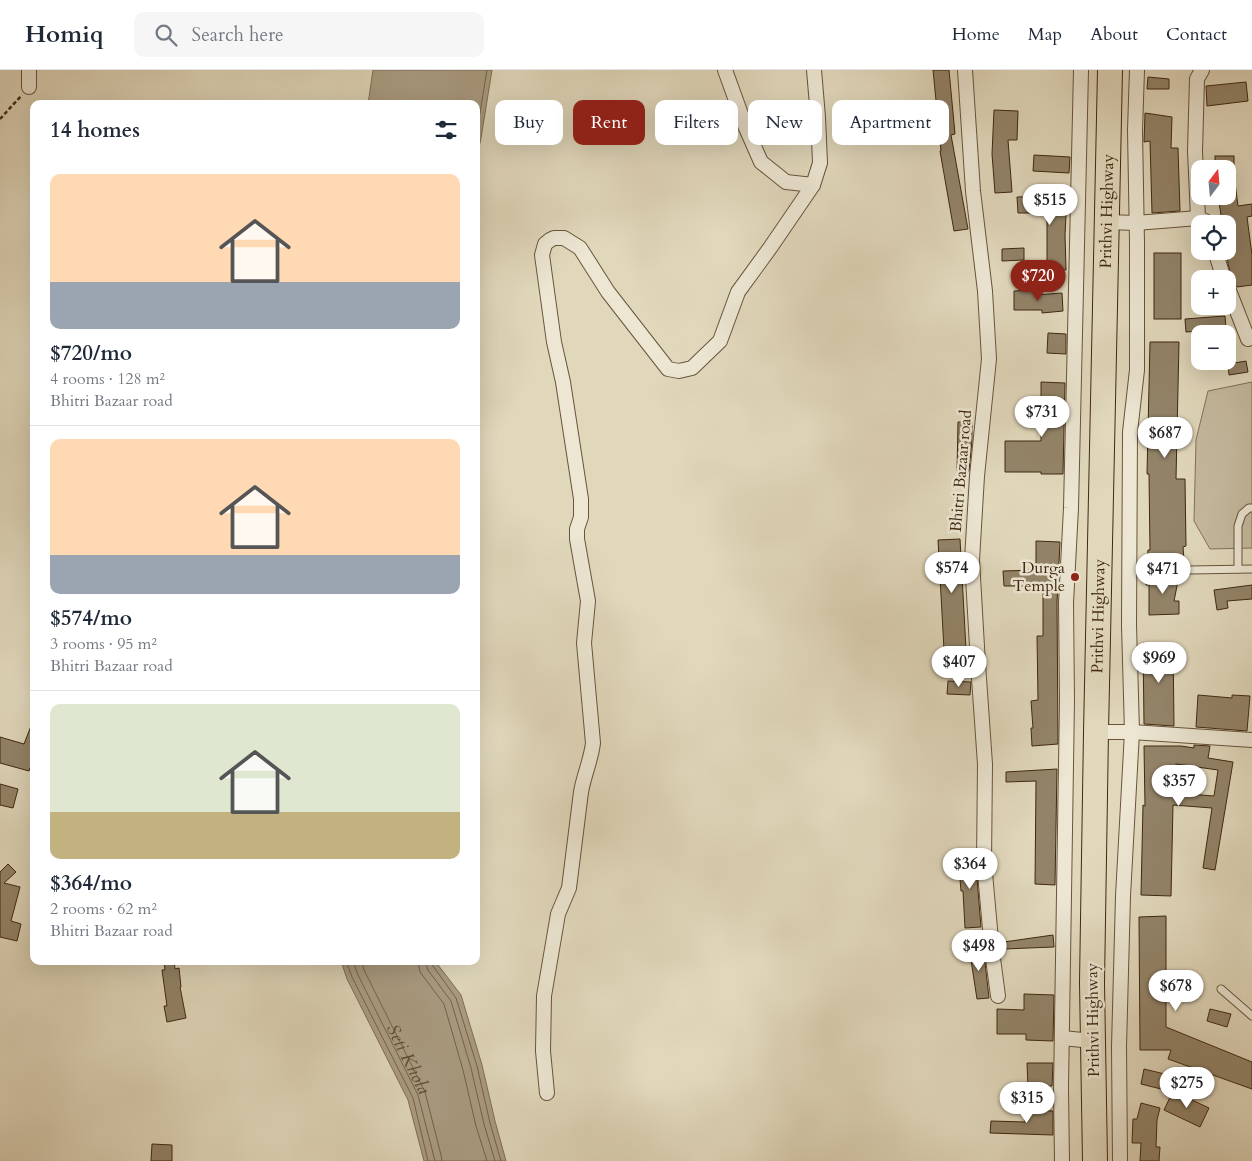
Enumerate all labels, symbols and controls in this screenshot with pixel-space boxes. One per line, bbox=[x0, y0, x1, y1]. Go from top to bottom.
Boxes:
search box bbox=[134, 12, 484, 57]
text: Homiq bbox=[25, 18, 104, 51]
icon: search bbox=[152, 21, 180, 49]
text: Search here bbox=[192, 22, 284, 48]
text: Home bbox=[952, 22, 1000, 47]
text: Map bbox=[1028, 22, 1062, 47]
text: About bbox=[1090, 22, 1138, 47]
text: Contact bbox=[1166, 22, 1227, 47]
chip: Buy bbox=[495, 100, 563, 145]
chip: Rent bbox=[573, 100, 645, 145]
chip: Filters bbox=[655, 100, 738, 145]
chip: New bbox=[748, 100, 822, 145]
chip: Apartment bbox=[832, 100, 949, 145]
text: 14 homes bbox=[50, 116, 140, 145]
icon: filters bbox=[432, 116, 460, 144]
street label: Prithvi Highway bbox=[1095, 153, 1119, 269]
north arrow bbox=[1191, 160, 1236, 205]
map controls bbox=[1191, 160, 1236, 370]
pin: $515 bbox=[1020, 184, 1080, 226]
text: $515 bbox=[1034, 189, 1066, 211]
icon: home bbox=[210, 206, 300, 296]
button: locate bbox=[1191, 215, 1236, 260]
pin: $720 bbox=[1008, 260, 1068, 302]
text: $720 bbox=[1022, 265, 1054, 287]
button: + bbox=[1191, 270, 1236, 315]
button: − bbox=[1191, 325, 1236, 370]
text: $720/mo bbox=[50, 339, 132, 368]
text: 4 rooms · 128 m² bbox=[50, 368, 165, 390]
text: Bhitri Bazaar road bbox=[50, 390, 173, 412]
pin: $731 bbox=[1012, 396, 1072, 438]
text: $731 bbox=[1026, 401, 1058, 423]
street label: Bhitri Bazaar road bbox=[945, 408, 977, 533]
pin: $687 bbox=[1135, 416, 1195, 459]
text: $687 bbox=[1149, 422, 1181, 444]
icon: home bbox=[210, 472, 300, 562]
pin: $574 bbox=[922, 552, 982, 594]
pin: $471 bbox=[1133, 552, 1193, 595]
text: $574 bbox=[936, 557, 968, 579]
place label: Durga Temple bbox=[1013, 557, 1065, 597]
street label: Prithvi Highway bbox=[1086, 558, 1111, 673]
text: $471 bbox=[1147, 558, 1179, 580]
marker: Durga Temple bbox=[1069, 571, 1081, 583]
text: $574/mo bbox=[50, 604, 132, 633]
text: 3 rooms · 95 m² bbox=[50, 633, 157, 655]
pin: $969 bbox=[1129, 642, 1189, 684]
pin: $407 bbox=[929, 646, 989, 688]
text: $969 bbox=[1143, 647, 1175, 669]
text: $407 bbox=[943, 651, 975, 673]
text: Bhitri Bazaar road bbox=[50, 655, 173, 677]
icon: home bbox=[210, 737, 300, 827]
pin: $357 bbox=[1149, 764, 1209, 807]
text: $357 bbox=[1163, 770, 1195, 792]
pin: $364 bbox=[940, 848, 1000, 890]
text: $364 bbox=[954, 853, 986, 875]
text: $364/mo bbox=[50, 869, 132, 898]
text: 2 rooms · 62 m² bbox=[50, 898, 157, 920]
text: Bhitri Bazaar road bbox=[50, 920, 173, 942]
pin: $498 bbox=[949, 930, 1009, 972]
text: $498 bbox=[963, 935, 995, 957]
street label: Prithvi Highway bbox=[1081, 962, 1105, 1077]
pin: $678 bbox=[1146, 970, 1206, 1012]
text: $678 bbox=[1160, 975, 1192, 997]
water label: Seti Khola bbox=[380, 1020, 437, 1098]
pin: $275 bbox=[1157, 1066, 1217, 1109]
text: $275 bbox=[1171, 1072, 1203, 1094]
pin: $315 bbox=[997, 1082, 1057, 1124]
text: $315 bbox=[1011, 1087, 1043, 1109]

